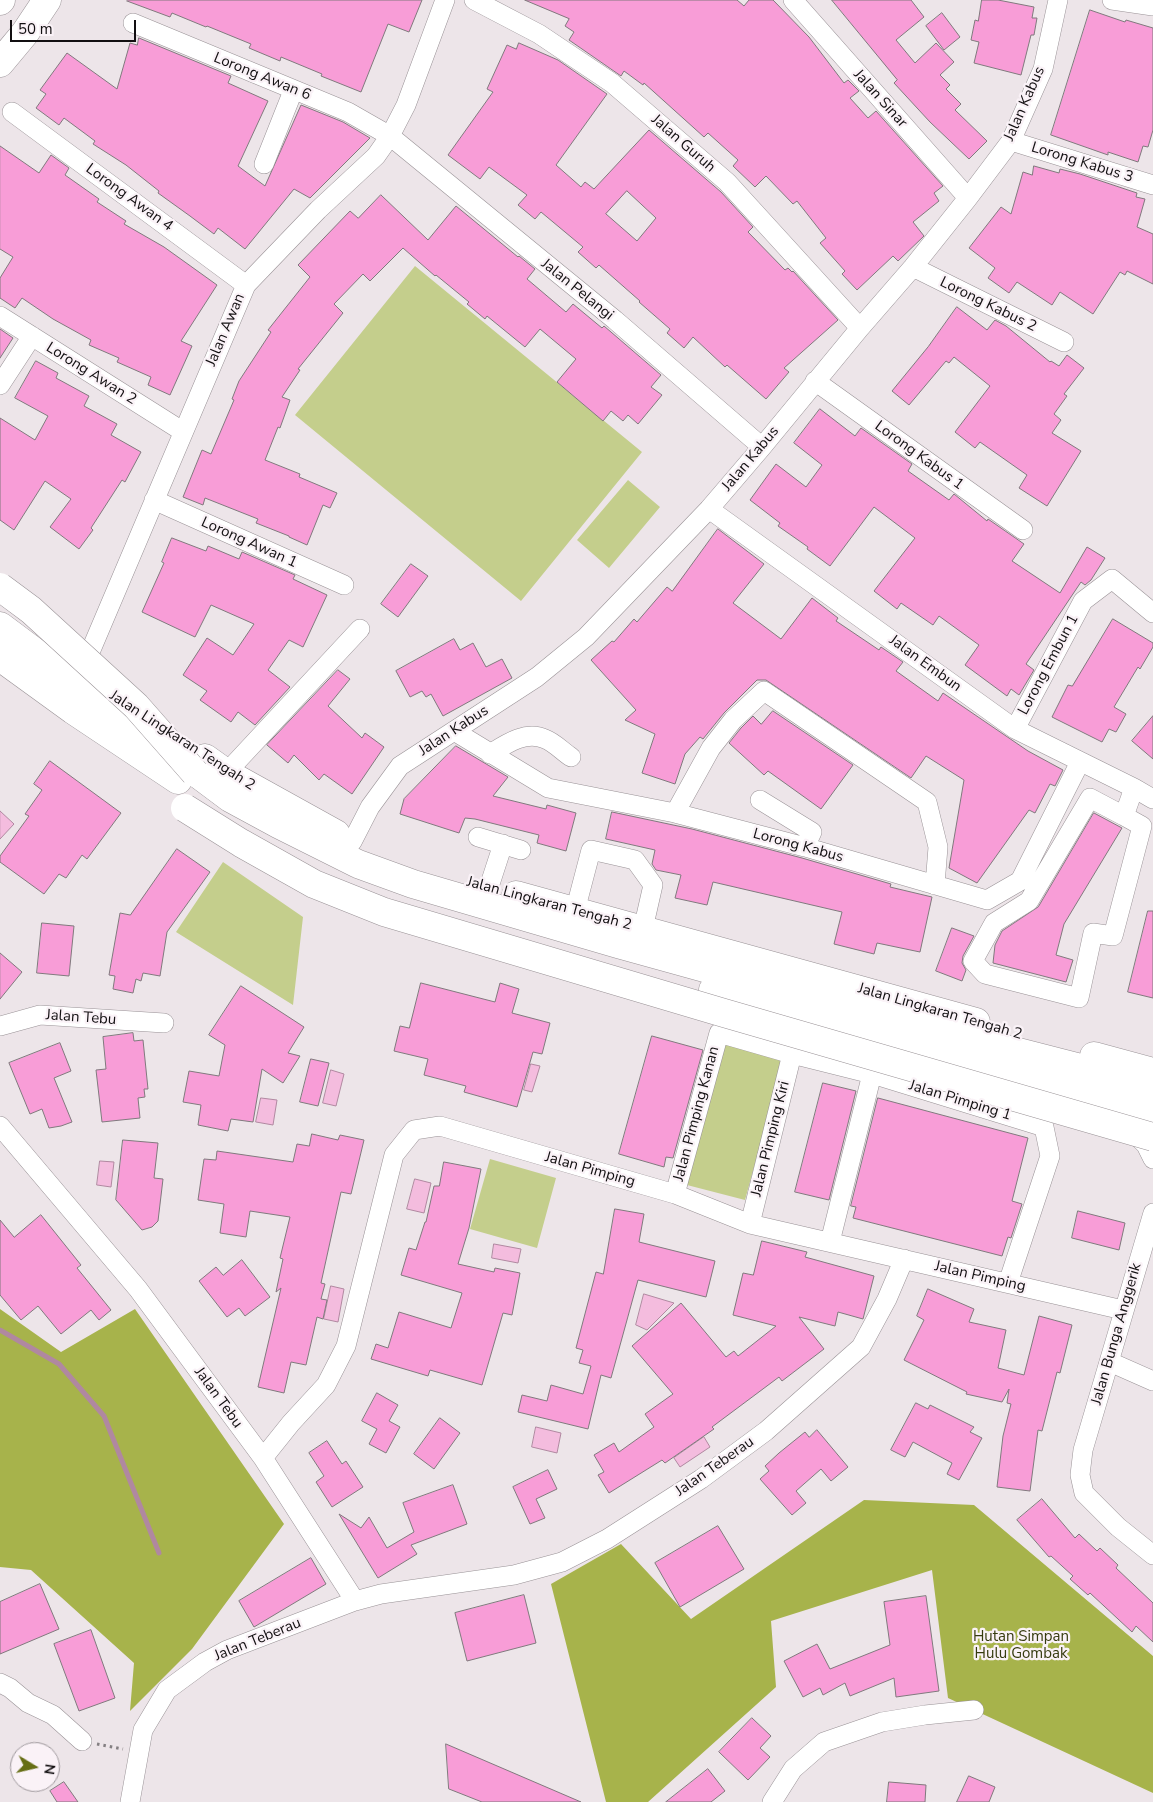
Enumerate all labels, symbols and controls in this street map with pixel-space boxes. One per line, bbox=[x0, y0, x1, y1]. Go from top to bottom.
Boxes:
scale bar bbox=[12, 10, 139, 42]
text: 50 m bbox=[18, 19, 53, 39]
street label: Lorong Awan 6 bbox=[211, 49, 313, 105]
street label: Jalan Kabus bbox=[1001, 64, 1049, 144]
street label: Jalan Sinar bbox=[849, 66, 911, 132]
street label: Jalan Guruh bbox=[647, 111, 719, 177]
street label: Lorong Kabus 3 bbox=[1029, 139, 1135, 187]
street label: Lorong Awan 4 bbox=[82, 160, 176, 236]
street label: Jalan Pelangi bbox=[537, 255, 617, 325]
street label: Lorong Kabus 2 bbox=[937, 274, 1039, 336]
street label: Jalan Awan bbox=[203, 291, 249, 369]
street label: Lorong Awan 2 bbox=[42, 339, 140, 409]
street label: Lorong Kabus 1 bbox=[871, 418, 967, 494]
street label: Jalan Kabus bbox=[719, 423, 783, 495]
street label: Lorong Awan 1 bbox=[198, 514, 300, 572]
street label: Lorong Embun 1 bbox=[1015, 612, 1083, 718]
street label: Jalan Embun bbox=[885, 632, 965, 696]
street label: Jalan Lingkaran Tengah 2 bbox=[106, 687, 258, 795]
street label: Jalan Kabus bbox=[416, 702, 492, 760]
street label: Lorong Kabus bbox=[751, 825, 845, 867]
street label: Jalan Lingkaran Tengah 2 bbox=[465, 873, 633, 935]
street label: Jalan Lingkaran Tengah 2 bbox=[856, 980, 1024, 1044]
street label: Jalan Tebu bbox=[45, 1007, 117, 1029]
street label: Jalan Pimping Kanan bbox=[670, 1044, 724, 1184]
street label: Jalan Pimping 1 bbox=[907, 1077, 1013, 1125]
street label: Jalan Pimping Kiri bbox=[748, 1079, 794, 1199]
street label: Jalan Pimping bbox=[543, 1149, 637, 1191]
street label: Jalan Pimping bbox=[933, 1258, 1027, 1296]
street label: Jalan Bunga Anggerik bbox=[1088, 1261, 1146, 1407]
street label: Jalan Tebu bbox=[190, 1364, 246, 1432]
street label: Jalan Teberau bbox=[672, 1433, 758, 1501]
street label: Jalan Teberau bbox=[212, 1614, 304, 1666]
park label: Hutan Simpan Hulu Gombak bbox=[973, 1628, 1069, 1663]
north arrow bbox=[10, 1742, 60, 1792]
text: N bbox=[39, 1763, 60, 1776]

